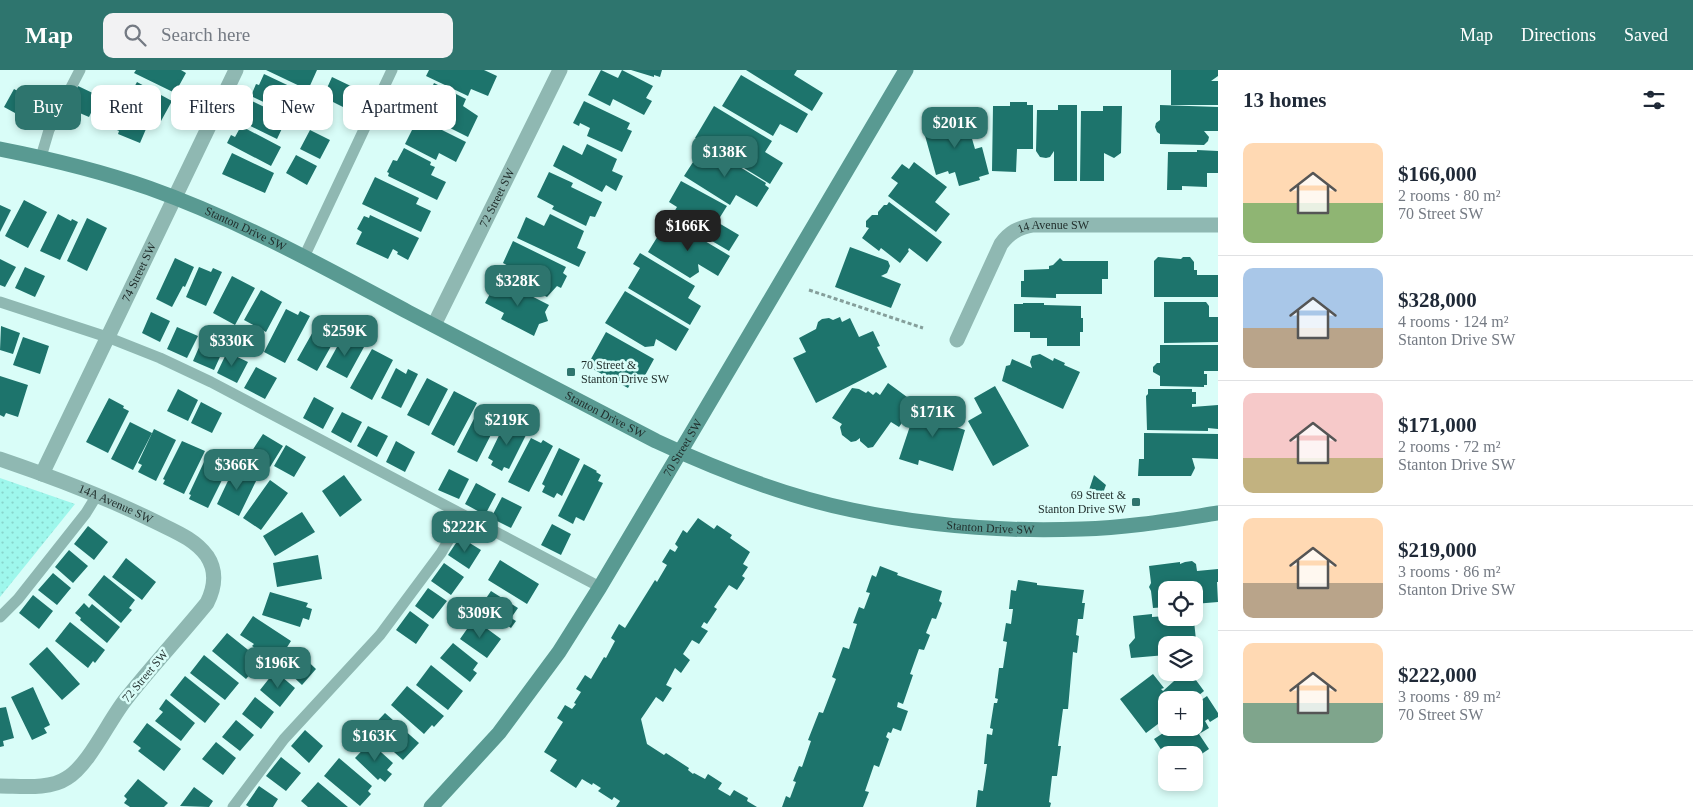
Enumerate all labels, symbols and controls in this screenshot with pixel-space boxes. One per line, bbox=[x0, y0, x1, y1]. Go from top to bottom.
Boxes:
search box bbox=[103, 13, 453, 58]
icon: search bbox=[121, 21, 149, 49]
text: Map bbox=[25, 22, 73, 48]
text: Search here bbox=[161, 24, 250, 45]
text: Map bbox=[1460, 25, 1493, 45]
text: Directions bbox=[1521, 25, 1596, 45]
text: Saved bbox=[1624, 25, 1668, 45]
chip: Buy bbox=[15, 85, 81, 130]
chip: Rent bbox=[91, 85, 161, 130]
chip: Filters bbox=[171, 85, 253, 130]
chip: New bbox=[263, 85, 333, 130]
chip: Apartment bbox=[343, 85, 456, 130]
icon: filters bbox=[1640, 86, 1668, 114]
text: 13 homes bbox=[1243, 88, 1326, 112]
pin: $201K bbox=[920, 106, 990, 149]
text: $201K bbox=[933, 114, 977, 131]
pin: $138K bbox=[690, 136, 760, 178]
text: $138K bbox=[703, 143, 747, 160]
text: $166,000 bbox=[1398, 162, 1477, 186]
icon: home bbox=[1283, 163, 1343, 223]
street label: 72 Street SW bbox=[476, 165, 518, 230]
text: 2 rooms · 80 m² bbox=[1398, 187, 1501, 204]
street label: Stanton Drive SW bbox=[203, 204, 289, 254]
text: 70 Street SW bbox=[1398, 205, 1483, 222]
pin: $166K bbox=[653, 210, 723, 252]
text: $166K bbox=[666, 217, 710, 234]
street label: 14 Avenue SW bbox=[1015, 218, 1090, 236]
street label: 74 Street SW bbox=[119, 240, 159, 304]
pin: $328K bbox=[483, 264, 553, 307]
text: $328K bbox=[496, 272, 540, 289]
icon: home bbox=[1283, 288, 1343, 348]
text: $328,000 bbox=[1398, 288, 1477, 312]
text: 4 rooms · 124 m² bbox=[1398, 313, 1509, 330]
pin: $259K bbox=[310, 314, 380, 357]
text: $259K bbox=[323, 322, 367, 339]
pin: $330K bbox=[197, 324, 267, 367]
text: Stanton Drive SW bbox=[1398, 331, 1515, 348]
text: $330K bbox=[210, 332, 254, 349]
place label: 70 Street & Stanton Drive SW bbox=[581, 358, 670, 386]
marker: 70 Street & Stanton Drive SW bbox=[565, 366, 577, 378]
street label: Stanton Drive SW bbox=[563, 388, 648, 441]
pin: $171K bbox=[898, 396, 968, 438]
text: $171K bbox=[911, 403, 955, 420]
pin: $219K bbox=[472, 404, 542, 446]
text: $219K bbox=[485, 411, 529, 428]
icon: home bbox=[1283, 413, 1343, 473]
text: $171,000 bbox=[1398, 413, 1477, 437]
street label: 70 Street SW bbox=[660, 416, 705, 479]
text: 2 rooms · 72 m² bbox=[1398, 438, 1501, 455]
pin: $366K bbox=[202, 448, 272, 491]
text: $366K bbox=[215, 456, 259, 473]
text: Stanton Drive SW bbox=[1398, 456, 1515, 473]
street label: 14A Avenue SW bbox=[76, 481, 156, 527]
place label: 69 Street & Stanton Drive SW bbox=[1038, 488, 1127, 516]
marker: 69 Street & Stanton Drive SW bbox=[1130, 496, 1142, 508]
pin: $222K bbox=[430, 510, 500, 553]
text: $222K bbox=[443, 518, 487, 535]
street label: Stanton Drive SW bbox=[946, 518, 1035, 537]
icon: home bbox=[1283, 538, 1343, 598]
text: $219,000 bbox=[1398, 538, 1477, 562]
text: 3 rooms · 86 m² bbox=[1398, 563, 1501, 580]
map controls bbox=[1158, 581, 1203, 791]
button: locate bbox=[1158, 581, 1203, 626]
text: Stanton Drive SW bbox=[1398, 581, 1515, 598]
pin: $309K bbox=[445, 596, 515, 639]
text: $309K bbox=[458, 604, 502, 621]
button: layers bbox=[1158, 636, 1203, 681]
street label: 72 Street SW bbox=[119, 646, 171, 705]
pin: $196K bbox=[243, 646, 313, 689]
text: $196K bbox=[256, 654, 300, 671]
icon: home bbox=[1283, 663, 1343, 723]
text: $222,000 bbox=[1398, 663, 1477, 687]
text: 3 rooms · 89 m² bbox=[1398, 688, 1501, 705]
button: + bbox=[1158, 691, 1203, 736]
text: 70 Street SW bbox=[1398, 706, 1483, 723]
pin: $163K bbox=[340, 720, 410, 762]
text: $163K bbox=[353, 727, 397, 744]
button: − bbox=[1158, 746, 1203, 791]

